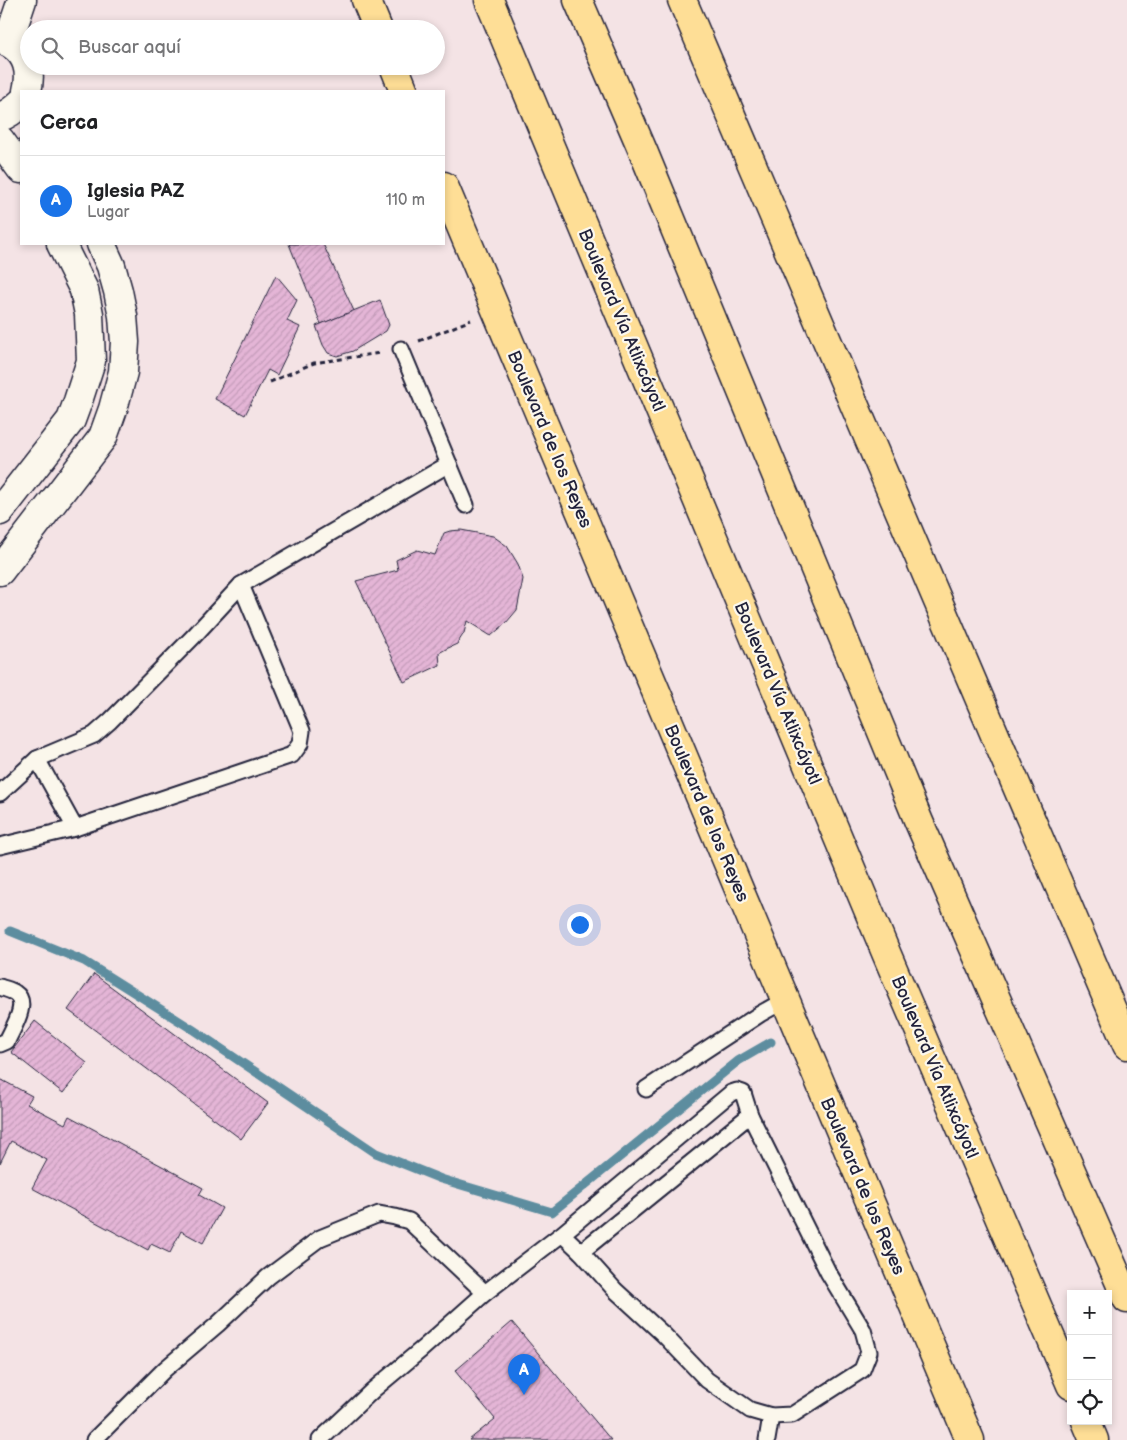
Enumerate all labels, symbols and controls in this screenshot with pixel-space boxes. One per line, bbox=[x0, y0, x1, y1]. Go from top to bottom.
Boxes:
search box bbox=[20, 20, 445, 75]
icon: search bbox=[38, 34, 66, 62]
text: Buscar aquí bbox=[78, 36, 181, 59]
text: Cerca bbox=[40, 110, 98, 135]
text: Iglesia PAZ bbox=[87, 180, 184, 203]
text: A bbox=[51, 191, 61, 210]
text: 110 m bbox=[386, 191, 425, 210]
text: Lugar bbox=[87, 203, 129, 222]
street label: Boulevard Vía Atlixcáyotl bbox=[574, 226, 670, 415]
street label: Boulevard de los Reyes bbox=[503, 347, 596, 531]
street label: Boulevard Vía Atlixcáyotl bbox=[730, 599, 826, 788]
street label: Boulevard de los Reyes bbox=[660, 721, 753, 905]
your location bbox=[567, 912, 593, 938]
street label: Boulevard Vía Atlixcáyotl bbox=[887, 973, 983, 1162]
street label: Boulevard de los Reyes bbox=[816, 1094, 909, 1278]
map controls bbox=[1067, 1290, 1112, 1425]
button: + bbox=[1067, 1290, 1112, 1335]
button: − bbox=[1067, 1335, 1112, 1380]
pin: A bbox=[508, 1354, 540, 1395]
button: locate bbox=[1067, 1380, 1112, 1425]

